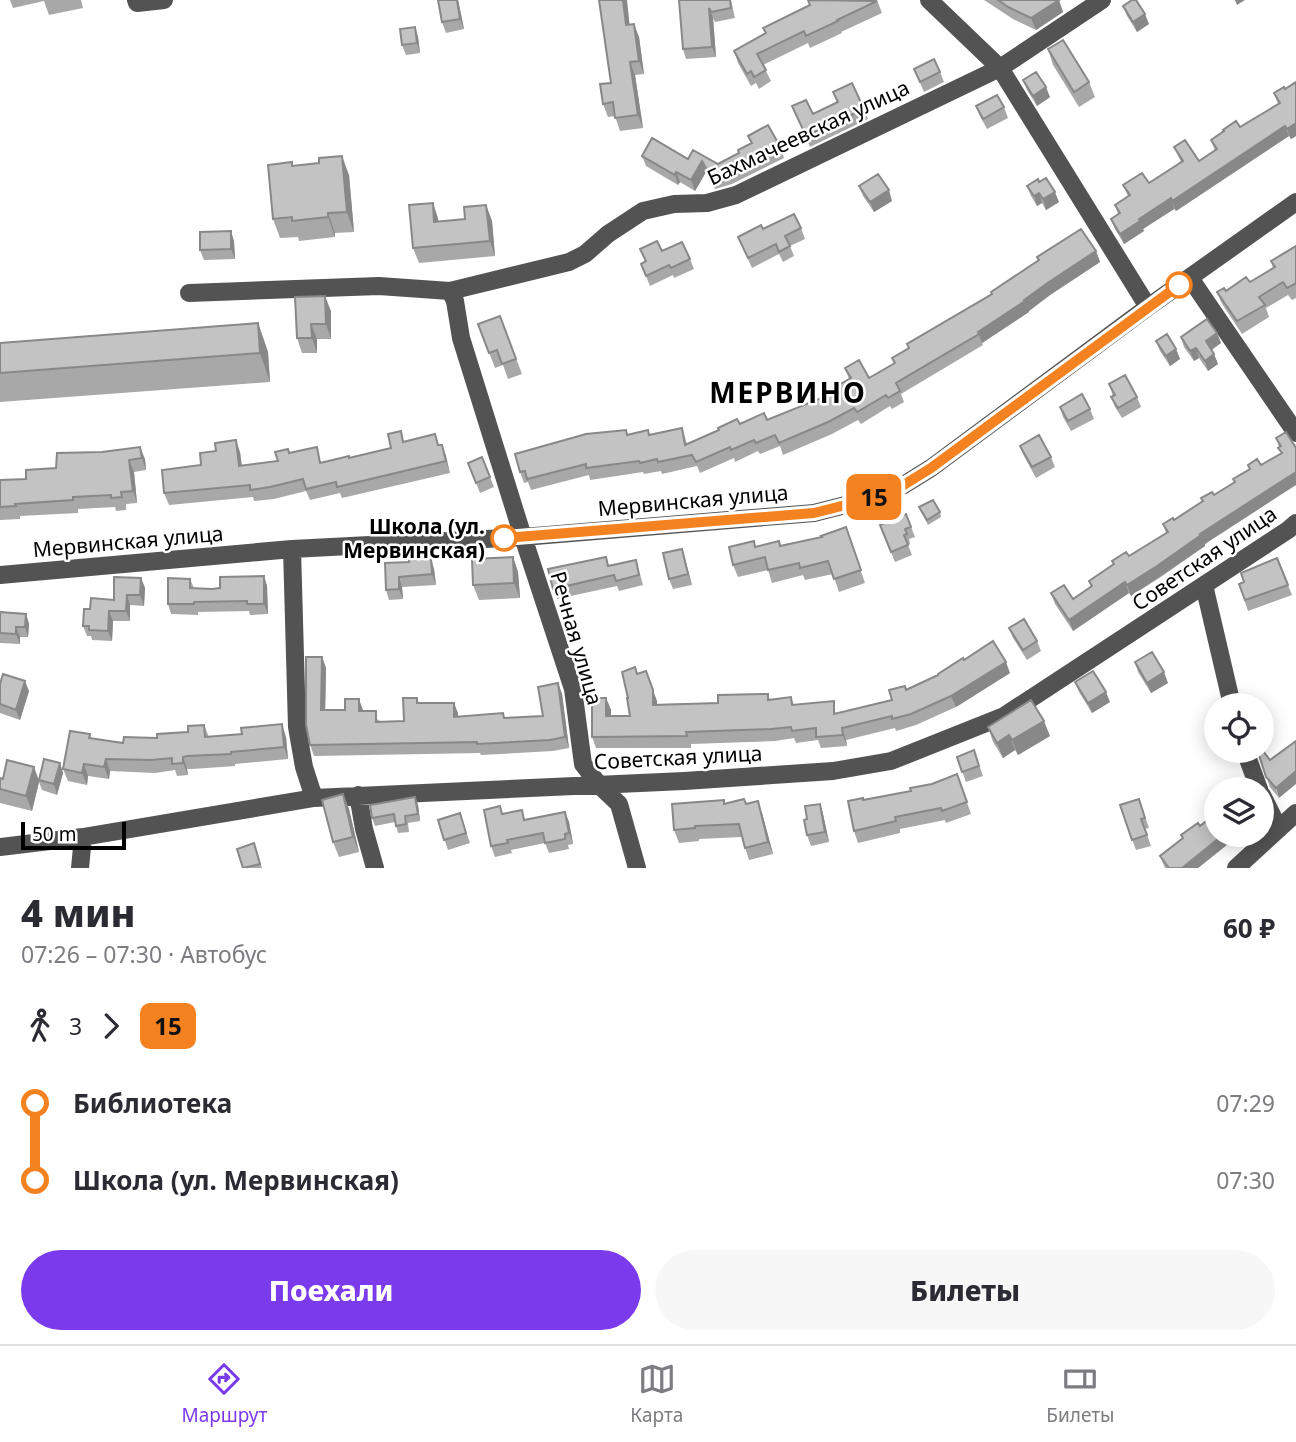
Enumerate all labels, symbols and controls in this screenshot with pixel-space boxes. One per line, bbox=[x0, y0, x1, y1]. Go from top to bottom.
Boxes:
street label: Бахмачеевская улица bbox=[702, 73, 914, 191]
unlabelled marker bbox=[1166, 272, 1192, 298]
district label: МЕРВИНО bbox=[709, 373, 867, 411]
line badge: 15 bbox=[842, 474, 906, 520]
street label: Мервинская улица bbox=[597, 478, 789, 522]
text: 15 bbox=[860, 480, 888, 513]
street label: Советская улица bbox=[1126, 499, 1282, 617]
place label: Школа (ул. Мервинская) bbox=[343, 512, 485, 564]
street label: Мервинская улица bbox=[32, 519, 224, 563]
marker: Школа (ул. Мервинская) bbox=[491, 525, 517, 551]
street label: Речная улица bbox=[545, 568, 609, 708]
map controls bbox=[1204, 693, 1274, 847]
button: locate bbox=[1204, 693, 1274, 763]
street label: Советская улица bbox=[593, 739, 763, 775]
button: layers bbox=[1204, 777, 1274, 847]
scale bar bbox=[21, 819, 126, 851]
text: 50 m bbox=[32, 821, 76, 847]
text: 4 мин bbox=[21, 886, 136, 938]
text: 60 ₽ bbox=[1223, 910, 1275, 946]
text: 07:26 – 07:30 · Автобус bbox=[21, 938, 267, 970]
icon: walk bbox=[21, 1007, 59, 1045]
icon: forward bbox=[92, 1007, 130, 1045]
text: 15 bbox=[154, 1009, 182, 1042]
text: 3 bbox=[69, 1010, 82, 1042]
text: Библиотека bbox=[73, 1085, 232, 1121]
text: 07:29 bbox=[1216, 1087, 1275, 1119]
text: Школа (ул. Мервинская) bbox=[73, 1162, 399, 1198]
text: 07:30 bbox=[1216, 1164, 1275, 1196]
button: Поехали bbox=[21, 1250, 641, 1330]
button: Билеты bbox=[655, 1250, 1275, 1330]
tab: Маршрут bbox=[182, 1360, 267, 1428]
tab: Карта bbox=[630, 1360, 683, 1428]
tab: Билеты bbox=[1046, 1360, 1115, 1428]

